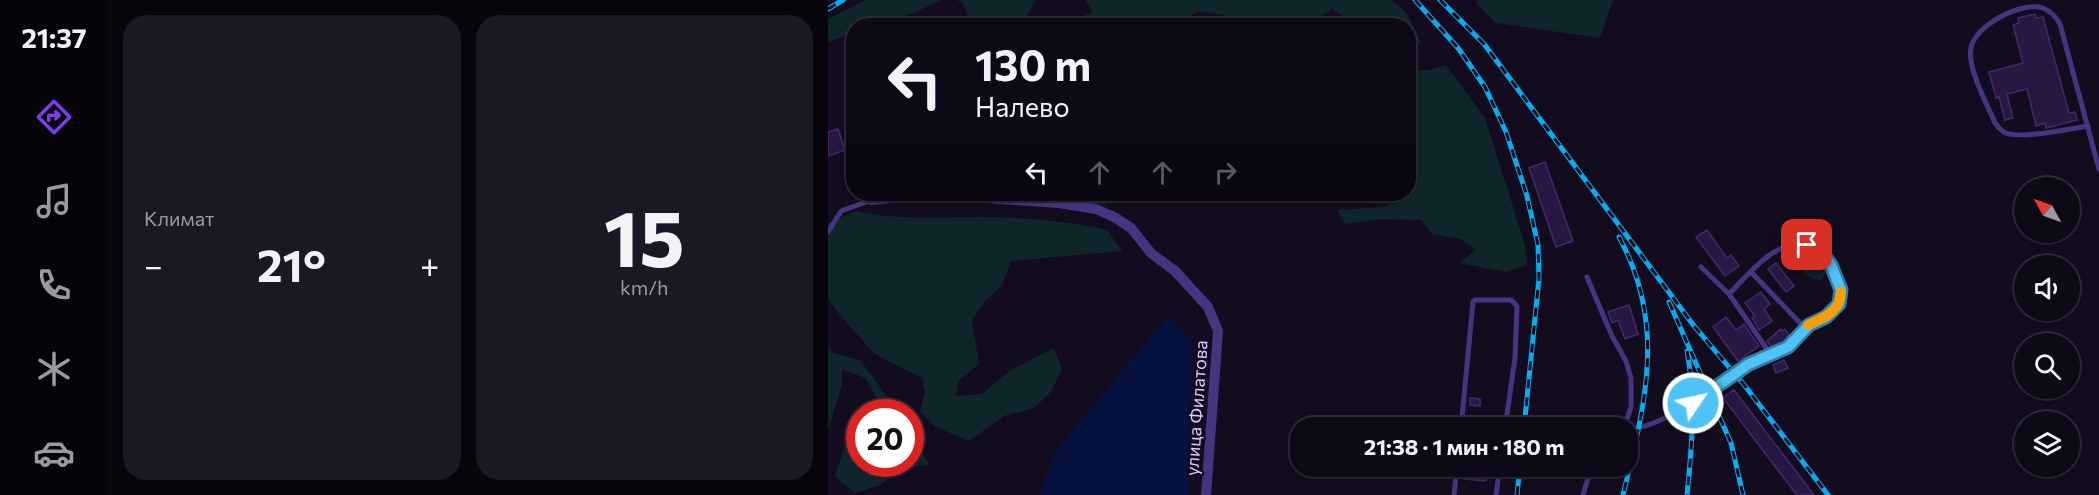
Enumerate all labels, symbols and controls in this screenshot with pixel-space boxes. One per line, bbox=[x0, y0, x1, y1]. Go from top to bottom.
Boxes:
text: 21:37 bbox=[21, 21, 87, 54]
text: 130 m bbox=[975, 38, 1091, 90]
icon: left bbox=[876, 42, 954, 120]
text: Налево bbox=[975, 90, 1070, 123]
icon: directions bbox=[33, 96, 75, 138]
icon: left bbox=[1020, 156, 1053, 189]
icon: ahead bbox=[1083, 156, 1116, 189]
icon: ahead bbox=[1146, 156, 1179, 189]
icon: right bbox=[1209, 156, 1242, 189]
north arrow bbox=[2014, 177, 2080, 243]
map controls bbox=[2014, 177, 2080, 477]
icon: music bbox=[33, 180, 75, 222]
text: 15 bbox=[604, 188, 685, 283]
text: Климат bbox=[144, 206, 214, 230]
pin bbox=[1781, 219, 1832, 270]
icon: arrive bbox=[1790, 228, 1823, 261]
text: 21° bbox=[257, 236, 326, 291]
text: − bbox=[144, 244, 163, 285]
text: + bbox=[420, 244, 440, 285]
button: sound bbox=[2014, 255, 2080, 321]
icon: phone bbox=[33, 264, 75, 306]
text: km/h bbox=[620, 275, 669, 299]
button: search bbox=[2014, 333, 2080, 399]
street label: улица Филатова bbox=[1180, 339, 1212, 477]
icon: climate bbox=[33, 348, 75, 390]
position arrow bbox=[1661, 371, 1725, 435]
speed limit sign: 20 bbox=[846, 399, 924, 477]
button: layers bbox=[2014, 411, 2080, 477]
icon: car bbox=[33, 432, 75, 474]
text: 21:38 · 1 мин · 180 m bbox=[1364, 433, 1564, 460]

